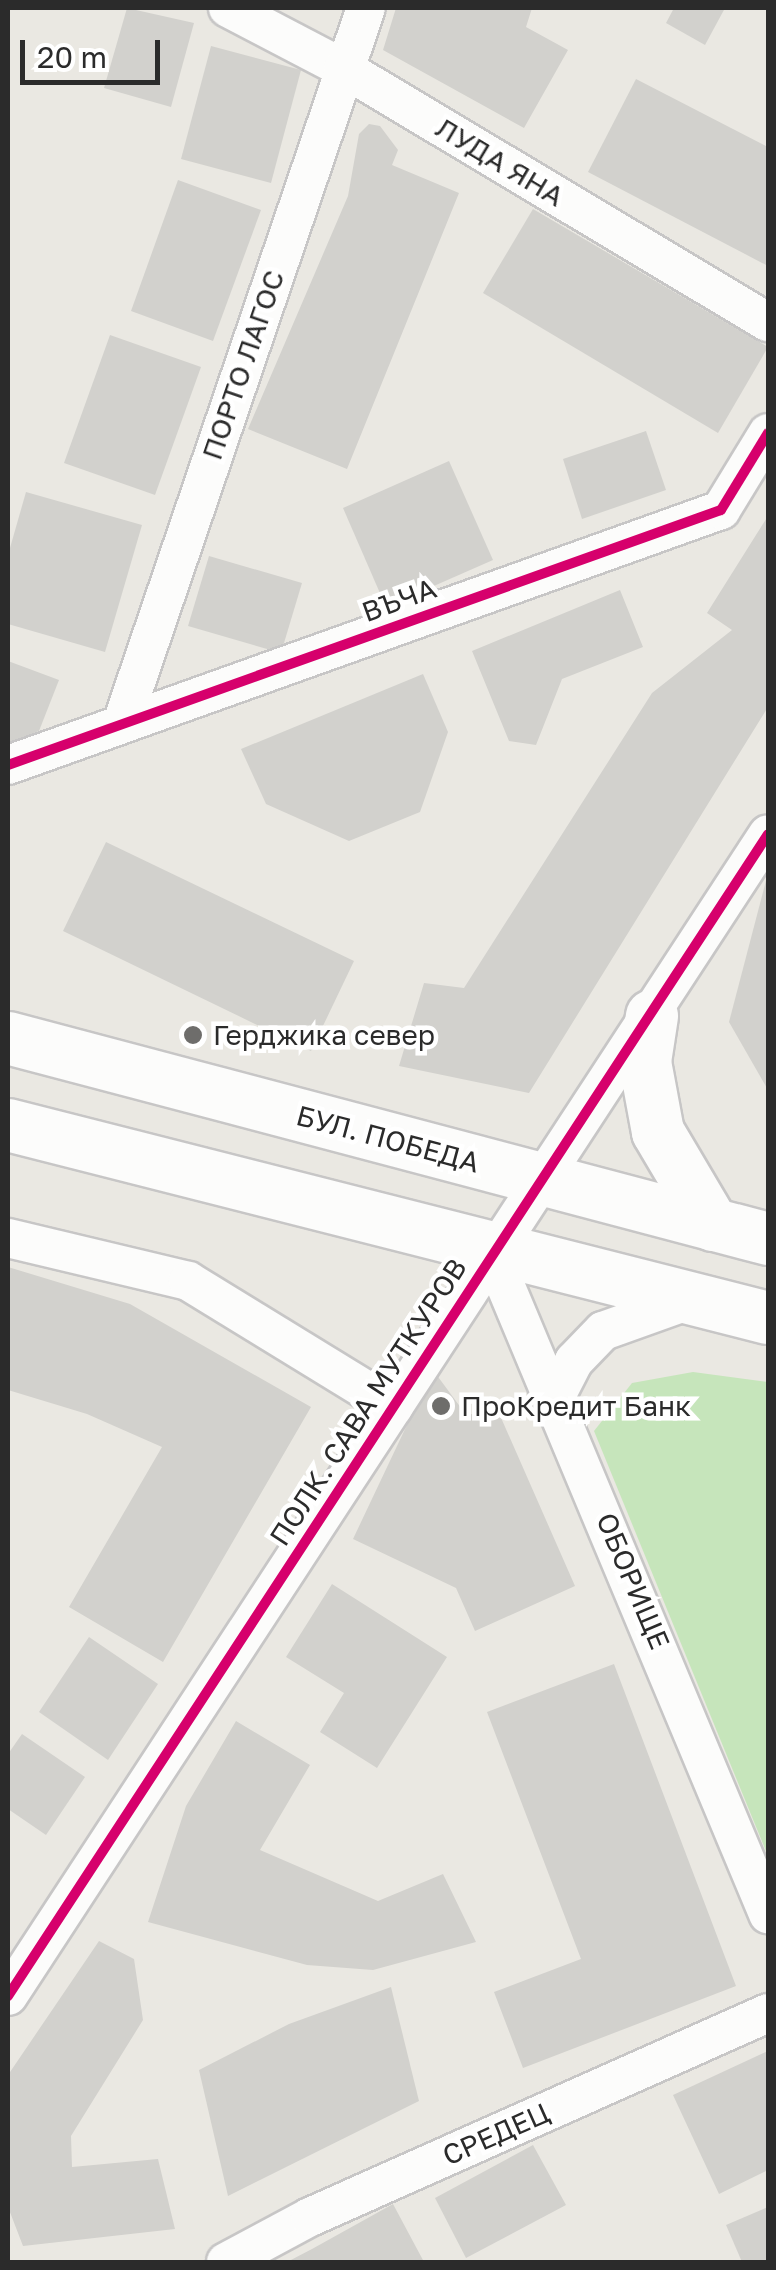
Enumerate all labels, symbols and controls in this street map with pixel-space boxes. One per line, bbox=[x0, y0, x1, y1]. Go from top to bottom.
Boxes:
scale bar bbox=[25, 20, 165, 82]
text: 20 m bbox=[37, 39, 107, 75]
street label: ЛУДА ЯНА bbox=[430, 111, 570, 213]
street label: ПОРТО ЛАГОС bbox=[195, 266, 291, 464]
street label: ВЪЧА bbox=[357, 571, 441, 629]
place label: Герджика север bbox=[213, 1018, 435, 1052]
marker: Герджика север bbox=[182, 1024, 204, 1046]
street label: БУЛ. ПОБЕДА bbox=[293, 1098, 483, 1180]
street label: ПОЛК. САВА МУТКУРОВ bbox=[263, 1252, 473, 1552]
place label: ПроКредит Банк bbox=[461, 1389, 691, 1423]
marker: ПроКредит Банк bbox=[430, 1395, 452, 1417]
street label: ОБОРИЩЕ bbox=[589, 1508, 677, 1654]
street label: СРЕДЕЦ bbox=[437, 2096, 555, 2172]

